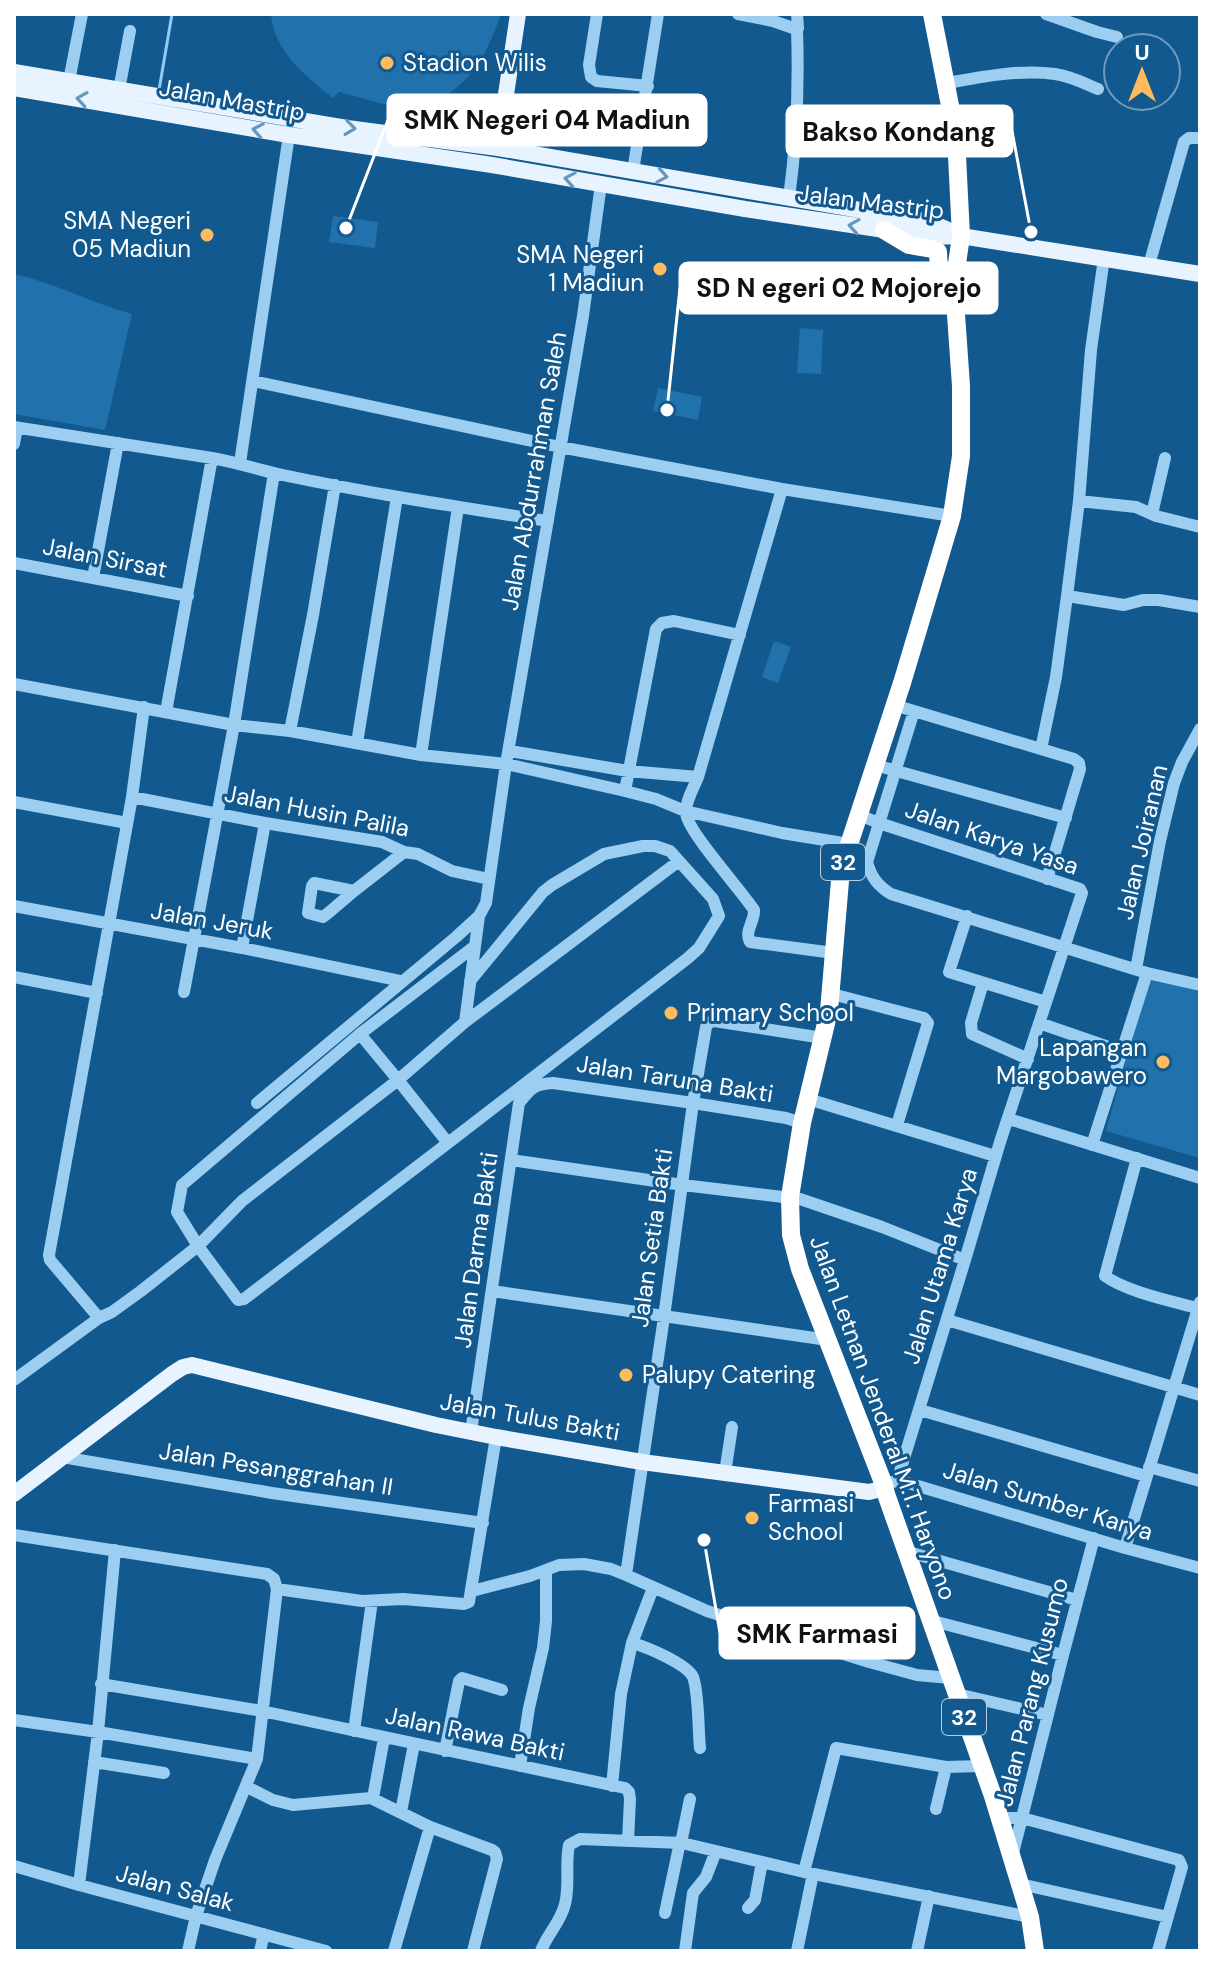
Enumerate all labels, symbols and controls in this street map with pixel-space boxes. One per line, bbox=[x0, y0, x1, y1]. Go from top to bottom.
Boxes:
north arrow bbox=[1102, 32, 1182, 112]
text: U bbox=[1134, 38, 1150, 67]
place label: Stadion Wilis bbox=[403, 47, 547, 78]
marker: Stadion Wilis bbox=[378, 54, 396, 72]
street label: Jalan Mastrip bbox=[157, 71, 307, 128]
one-way arrow bbox=[76, 92, 89, 109]
callout: SMK Negeri 04 Madiun bbox=[388, 95, 706, 145]
text: SMK Negeri 04 Madiun bbox=[404, 103, 690, 137]
callout: Bakso Kondang bbox=[787, 106, 1012, 156]
text: Bakso Kondang bbox=[802, 115, 996, 149]
one-way arrow bbox=[343, 119, 357, 136]
one-way arrow bbox=[251, 122, 265, 139]
one-way arrow bbox=[656, 167, 669, 184]
one-way arrow bbox=[563, 171, 577, 188]
street label: Jalan Mastrip bbox=[796, 177, 946, 226]
place label: SMA Negeri 05 Madiun bbox=[63, 205, 191, 264]
one-way arrow bbox=[847, 218, 861, 235]
marker: SMA Negeri 05 Madiun bbox=[198, 226, 216, 244]
place label: SMA Negeri 1 Madiun bbox=[516, 239, 644, 298]
marker: SMA Negeri 1 Madiun bbox=[651, 260, 669, 278]
callout: SD N egeri 02 Mojorejo bbox=[680, 263, 997, 313]
text: SD N egeri 02 Mojorejo bbox=[696, 271, 982, 305]
street label: Jalan Abdurrahman Saleh bbox=[494, 329, 573, 613]
street label: Jalan Sirsat bbox=[40, 530, 170, 585]
street label: Jalan Joiranan bbox=[1109, 761, 1174, 922]
street label: Jalan Husin Palila bbox=[222, 777, 412, 844]
street label: Jalan Karya Yasa bbox=[901, 793, 1083, 882]
road number: 32 bbox=[821, 844, 865, 880]
street label: Jalan Jeruk bbox=[148, 894, 276, 947]
place label: Primary School bbox=[687, 997, 854, 1028]
marker: Primary School bbox=[662, 1004, 680, 1022]
place label: Lapangan Margobawero bbox=[996, 1032, 1147, 1091]
street label: Jalan Taruna Bakti bbox=[574, 1048, 776, 1109]
marker: Lapangan Margobawero bbox=[1154, 1053, 1172, 1071]
street label: Jalan Setia Bakti bbox=[624, 1147, 679, 1329]
street label: Jalan Darma Bakti bbox=[446, 1150, 505, 1350]
street label: Jalan Utama Karya bbox=[895, 1164, 984, 1368]
street label: Jalan Letnan Jenderal M.T. Haryono bbox=[803, 1231, 964, 1604]
place label: Palupy Catering bbox=[642, 1359, 816, 1390]
marker: Palupy Catering bbox=[617, 1366, 635, 1384]
street label: Jalan Tulus Bakti bbox=[438, 1385, 622, 1448]
street label: Jalan Pesanggrahan II bbox=[157, 1435, 395, 1502]
street label: Jalan Sumber Karya bbox=[940, 1454, 1157, 1547]
place label: Farmasi School bbox=[768, 1488, 854, 1547]
marker: Farmasi School bbox=[743, 1509, 761, 1527]
street label: Jalan Parang Kusumo bbox=[988, 1574, 1075, 1809]
callout: SMK Farmasi bbox=[720, 1608, 914, 1658]
text: SMK Farmasi bbox=[736, 1617, 898, 1651]
street label: Jalan Rawa Bakti bbox=[383, 1699, 568, 1768]
road number: 32 bbox=[942, 1699, 986, 1735]
street label: Jalan Salak bbox=[113, 1857, 238, 1918]

